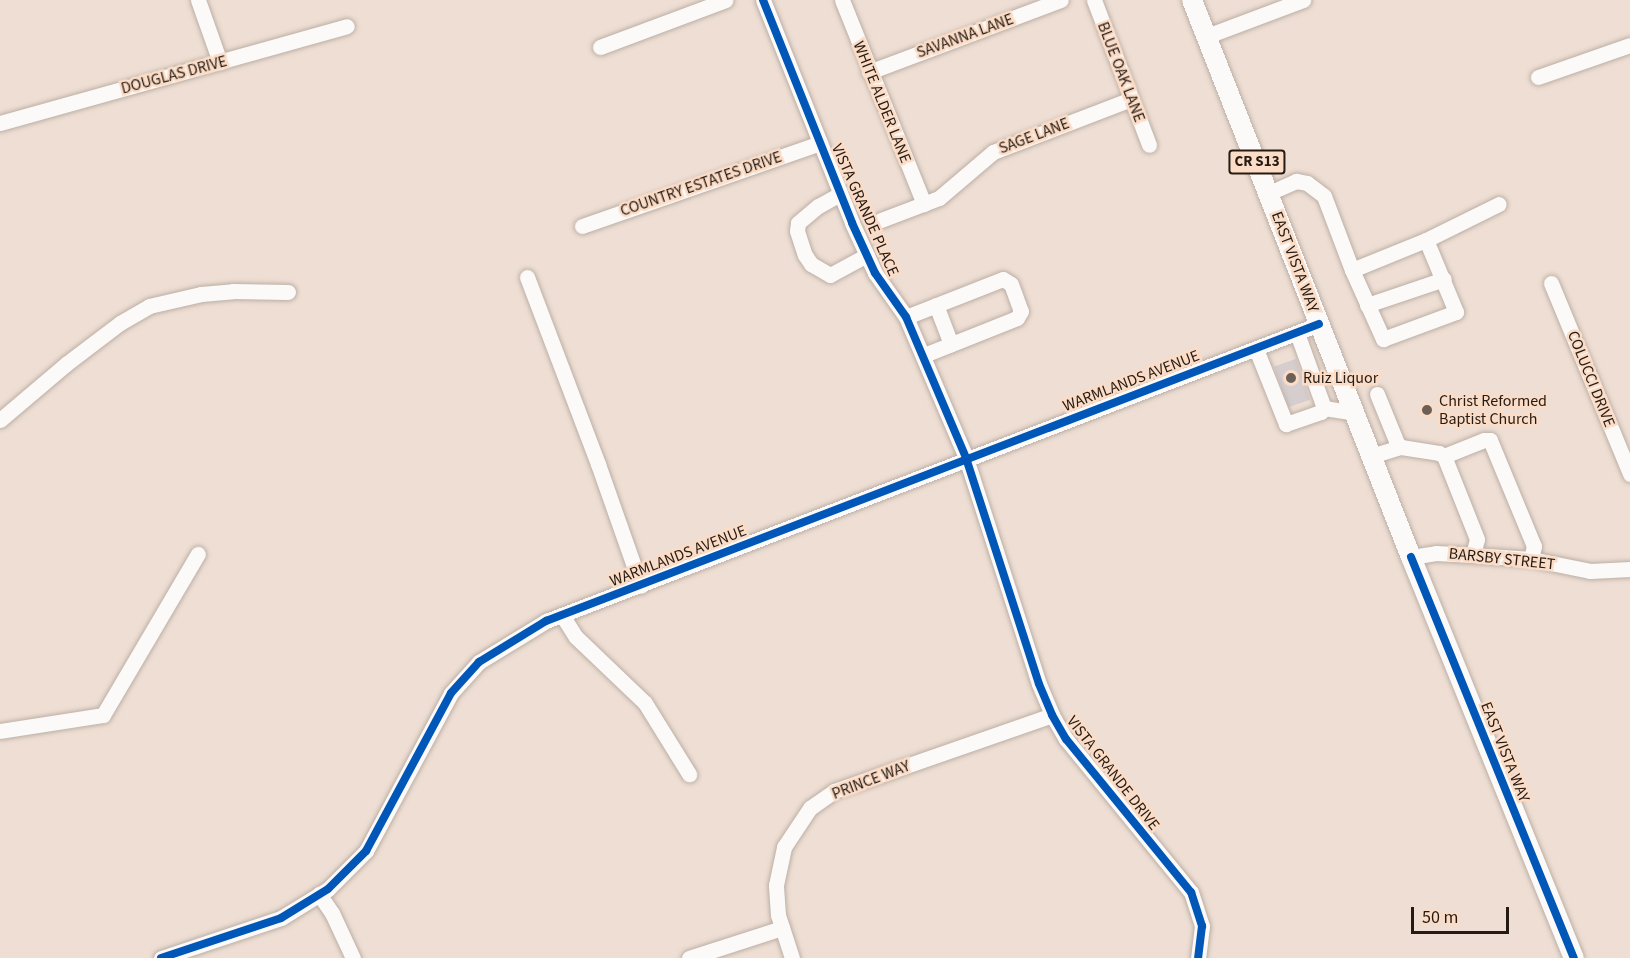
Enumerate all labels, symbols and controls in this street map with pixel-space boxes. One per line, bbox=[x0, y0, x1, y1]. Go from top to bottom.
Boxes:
street label: SAVANNA LANE bbox=[914, 10, 1016, 62]
street label: BLUE OAK LANE bbox=[1093, 19, 1149, 125]
street label: WHITE ALDER LANE bbox=[849, 38, 915, 166]
street label: DOUGLAS DRIVE bbox=[119, 52, 229, 98]
street label: SAGE LANE bbox=[996, 114, 1072, 158]
street label: VISTA GRANDE PLACE bbox=[827, 141, 903, 279]
street label: COUNTRY ESTATES DRIVE bbox=[618, 147, 784, 221]
road number: CR S13 bbox=[1227, 150, 1287, 174]
street label: EAST VISTA WAY bbox=[1267, 209, 1323, 315]
street label: COLUCCI DRIVE bbox=[1563, 328, 1619, 430]
street label: WARMLANDS AVENUE bbox=[1060, 346, 1202, 416]
place label: Ruiz Liquor bbox=[1303, 368, 1378, 388]
marker: Ruiz Liquor bbox=[1284, 371, 1298, 385]
place label: Christ Reformed Baptist Church bbox=[1439, 391, 1547, 429]
marker: Christ Reformed Baptist Church bbox=[1420, 403, 1434, 417]
street label: WARMLANDS AVENUE bbox=[607, 521, 749, 591]
street label: BARSBY STREET bbox=[1448, 544, 1556, 574]
street label: EAST VISTA WAY bbox=[1476, 699, 1534, 805]
street label: VISTA GRANDE DRIVE bbox=[1062, 712, 1164, 834]
street label: PRINCE WAY bbox=[829, 756, 913, 804]
scale bar bbox=[1414, 895, 1512, 933]
text: 50 m bbox=[1422, 905, 1458, 930]

